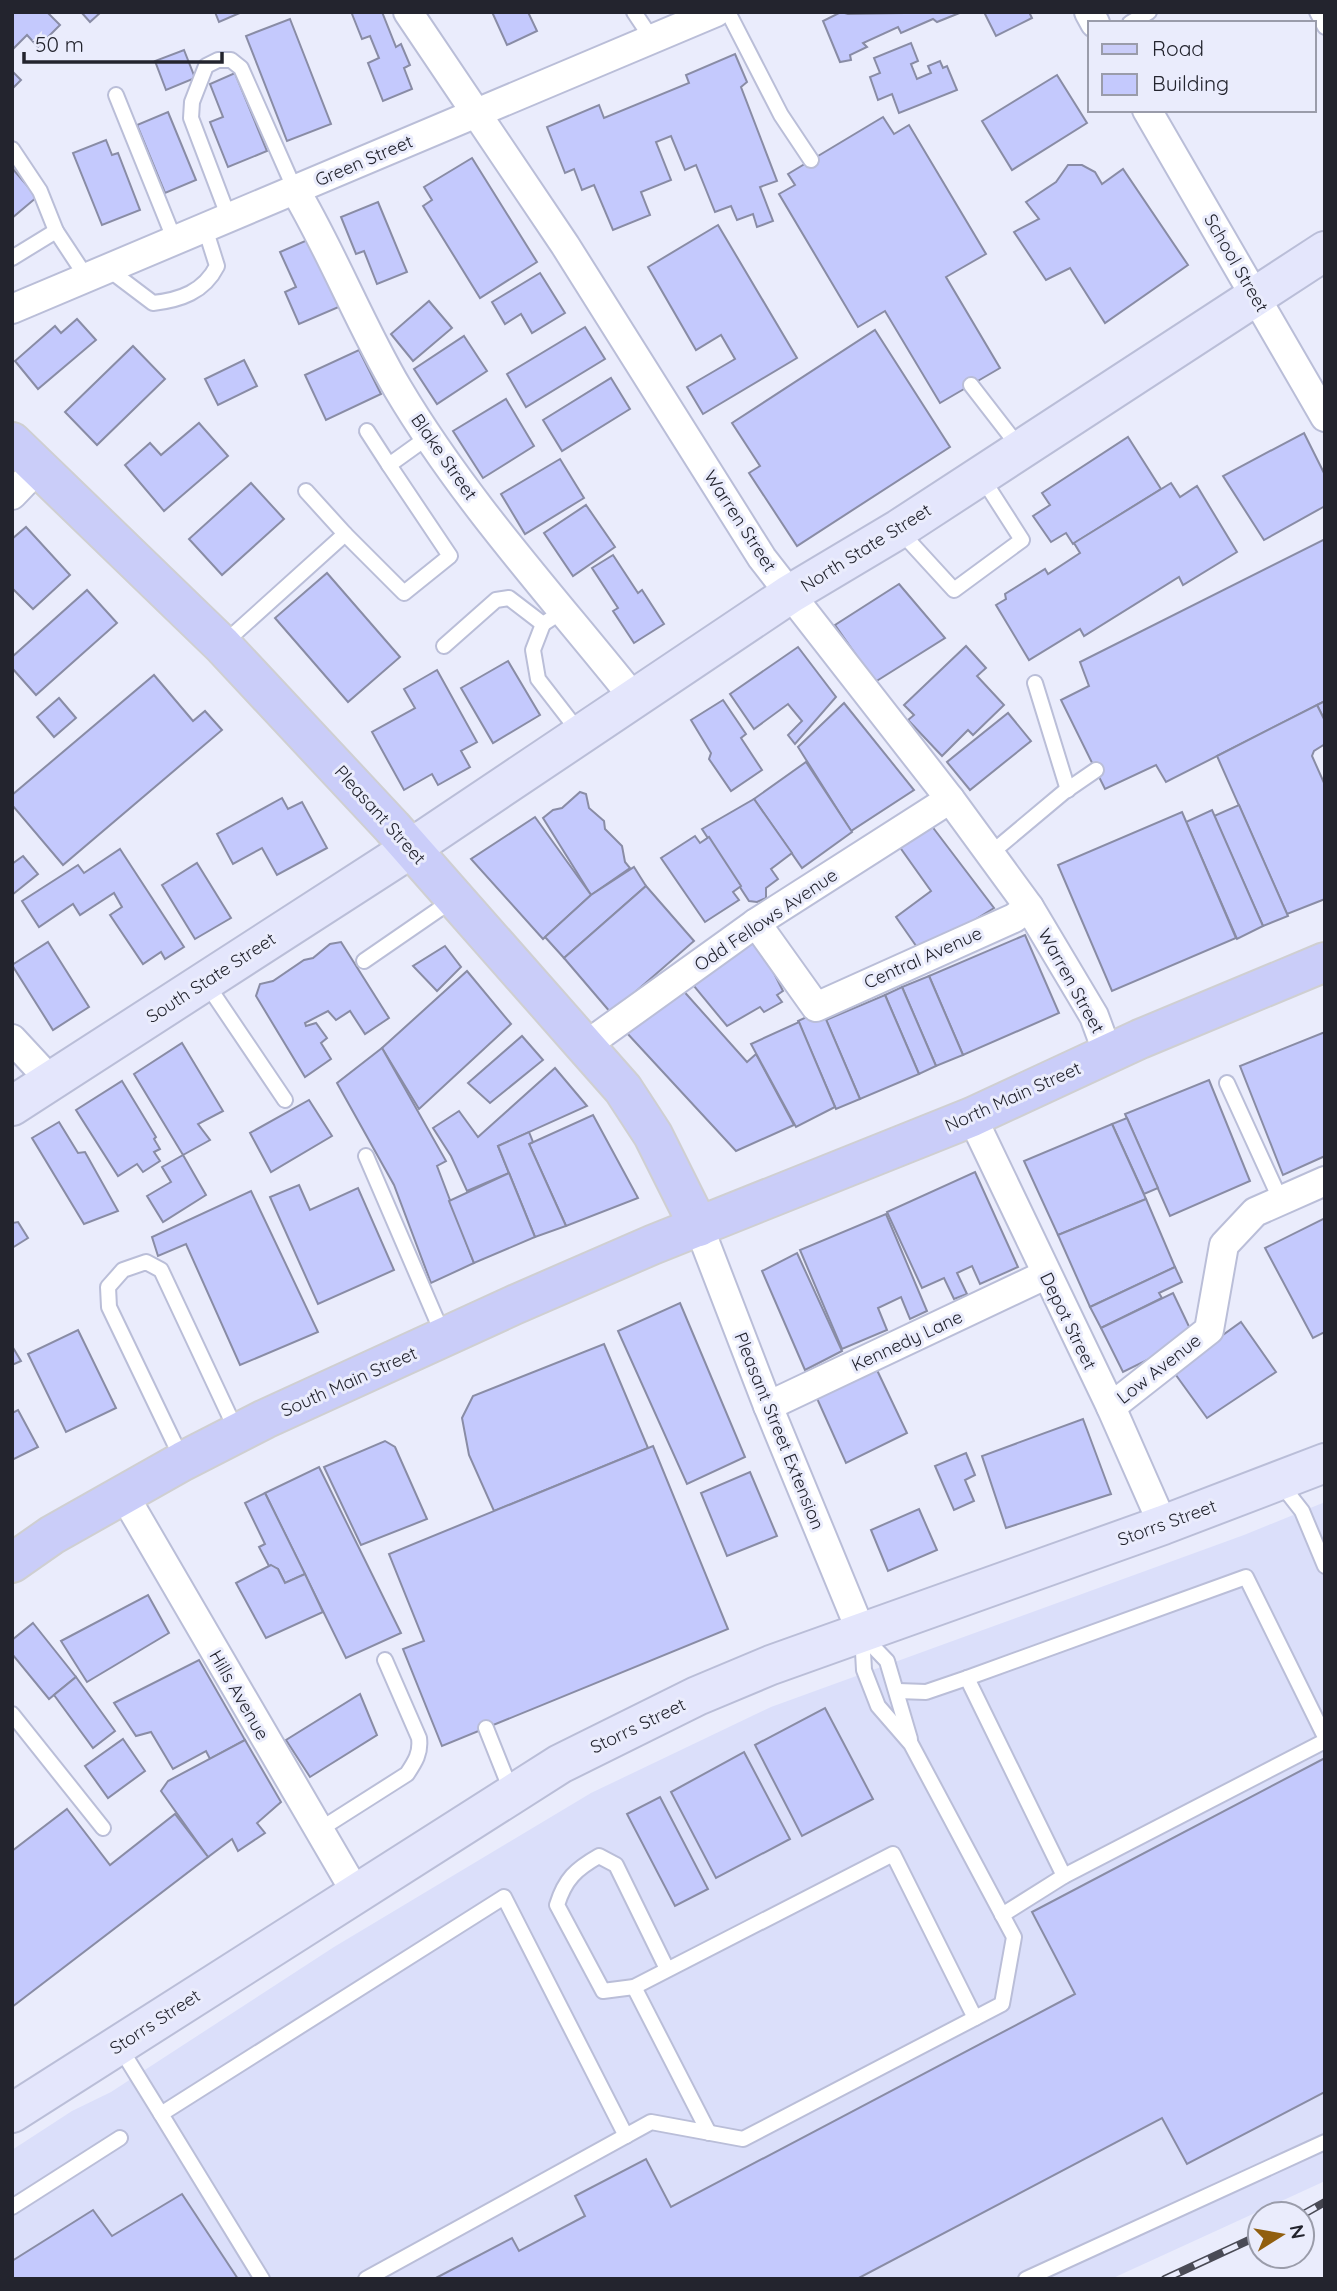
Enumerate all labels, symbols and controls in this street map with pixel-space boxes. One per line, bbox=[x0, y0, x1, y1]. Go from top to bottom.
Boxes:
scale bar bbox=[24, 21, 222, 65]
legend bbox=[1088, 21, 1316, 112]
text: 50 m bbox=[35, 31, 84, 57]
text: Road bbox=[1152, 35, 1204, 61]
text: Building bbox=[1152, 70, 1229, 96]
street label: Green Street bbox=[311, 130, 416, 191]
street label: School Street bbox=[1199, 210, 1274, 316]
street label: Blake Street bbox=[406, 409, 483, 504]
street label: Warren Street bbox=[699, 466, 782, 576]
street label: North State Street bbox=[796, 498, 935, 597]
street label: Pleasant Street bbox=[330, 760, 431, 869]
street label: Odd Fellows Avenue bbox=[690, 863, 842, 976]
street label: Central Avenue bbox=[860, 921, 985, 994]
street label: Warren Street bbox=[1033, 924, 1110, 1037]
street label: South State Street bbox=[142, 927, 280, 1028]
street label: North Main Street bbox=[941, 1056, 1084, 1137]
street label: Depot Street bbox=[1035, 1268, 1102, 1373]
street label: Kennedy Lane bbox=[848, 1305, 966, 1376]
street label: Pleasant Street Extension bbox=[729, 1329, 830, 1533]
street label: Low Avenue bbox=[1112, 1329, 1205, 1409]
street label: South Main Street bbox=[277, 1341, 420, 1422]
street label: Storrs Street bbox=[1114, 1494, 1219, 1551]
street label: Hills Avenue bbox=[204, 1646, 274, 1744]
street label: Storrs Street bbox=[586, 1693, 689, 1759]
street label: Storrs Street bbox=[105, 1984, 204, 2059]
north arrow bbox=[1246, 2200, 1316, 2270]
text: N bbox=[1285, 2223, 1311, 2241]

